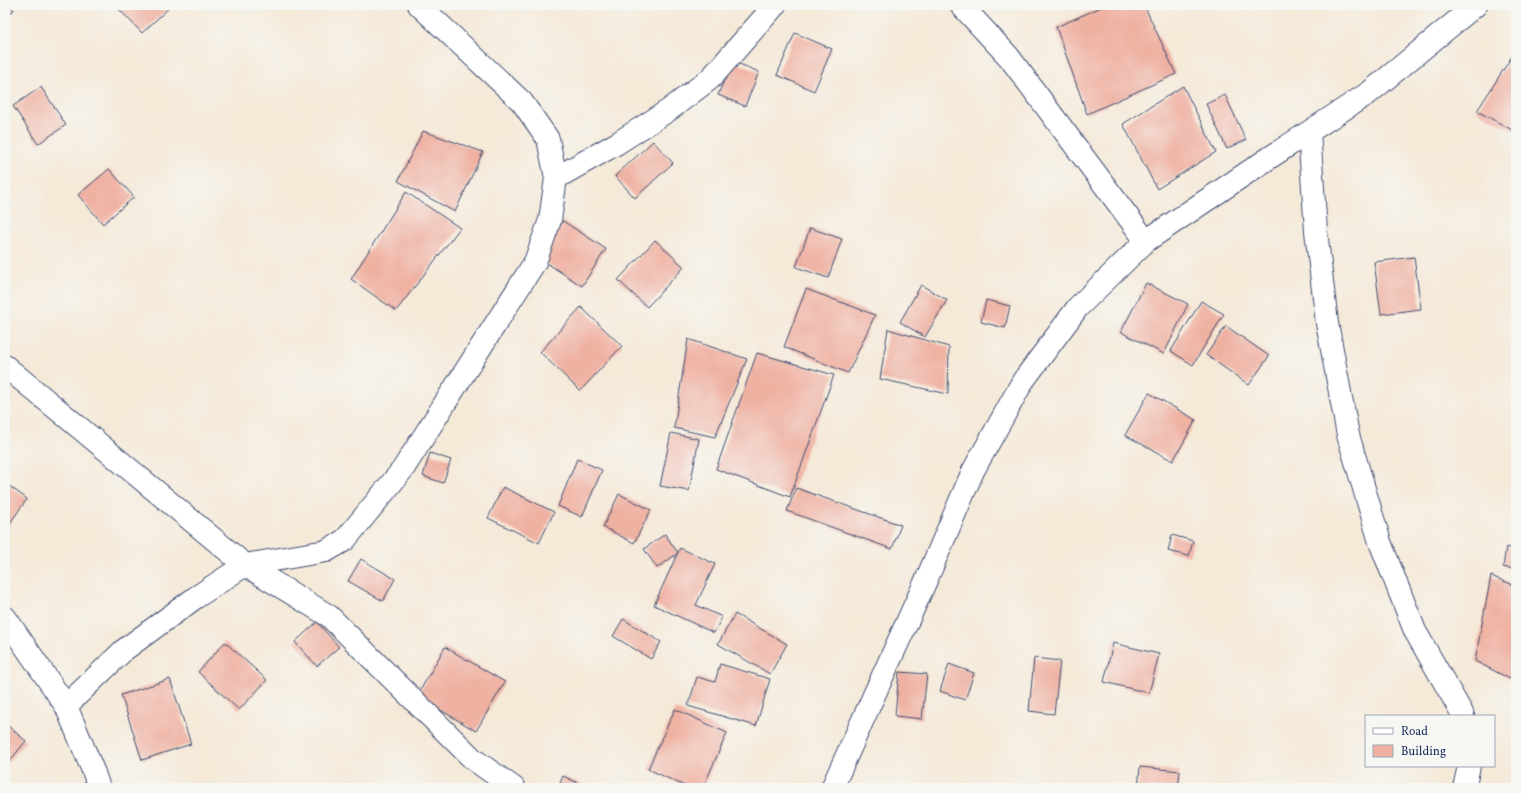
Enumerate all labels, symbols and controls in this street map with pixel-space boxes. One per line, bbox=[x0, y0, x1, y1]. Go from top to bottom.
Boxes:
legend bbox=[1365, 715, 1495, 767]
text: Road bbox=[1401, 724, 1428, 740]
text: Building bbox=[1401, 744, 1446, 760]

